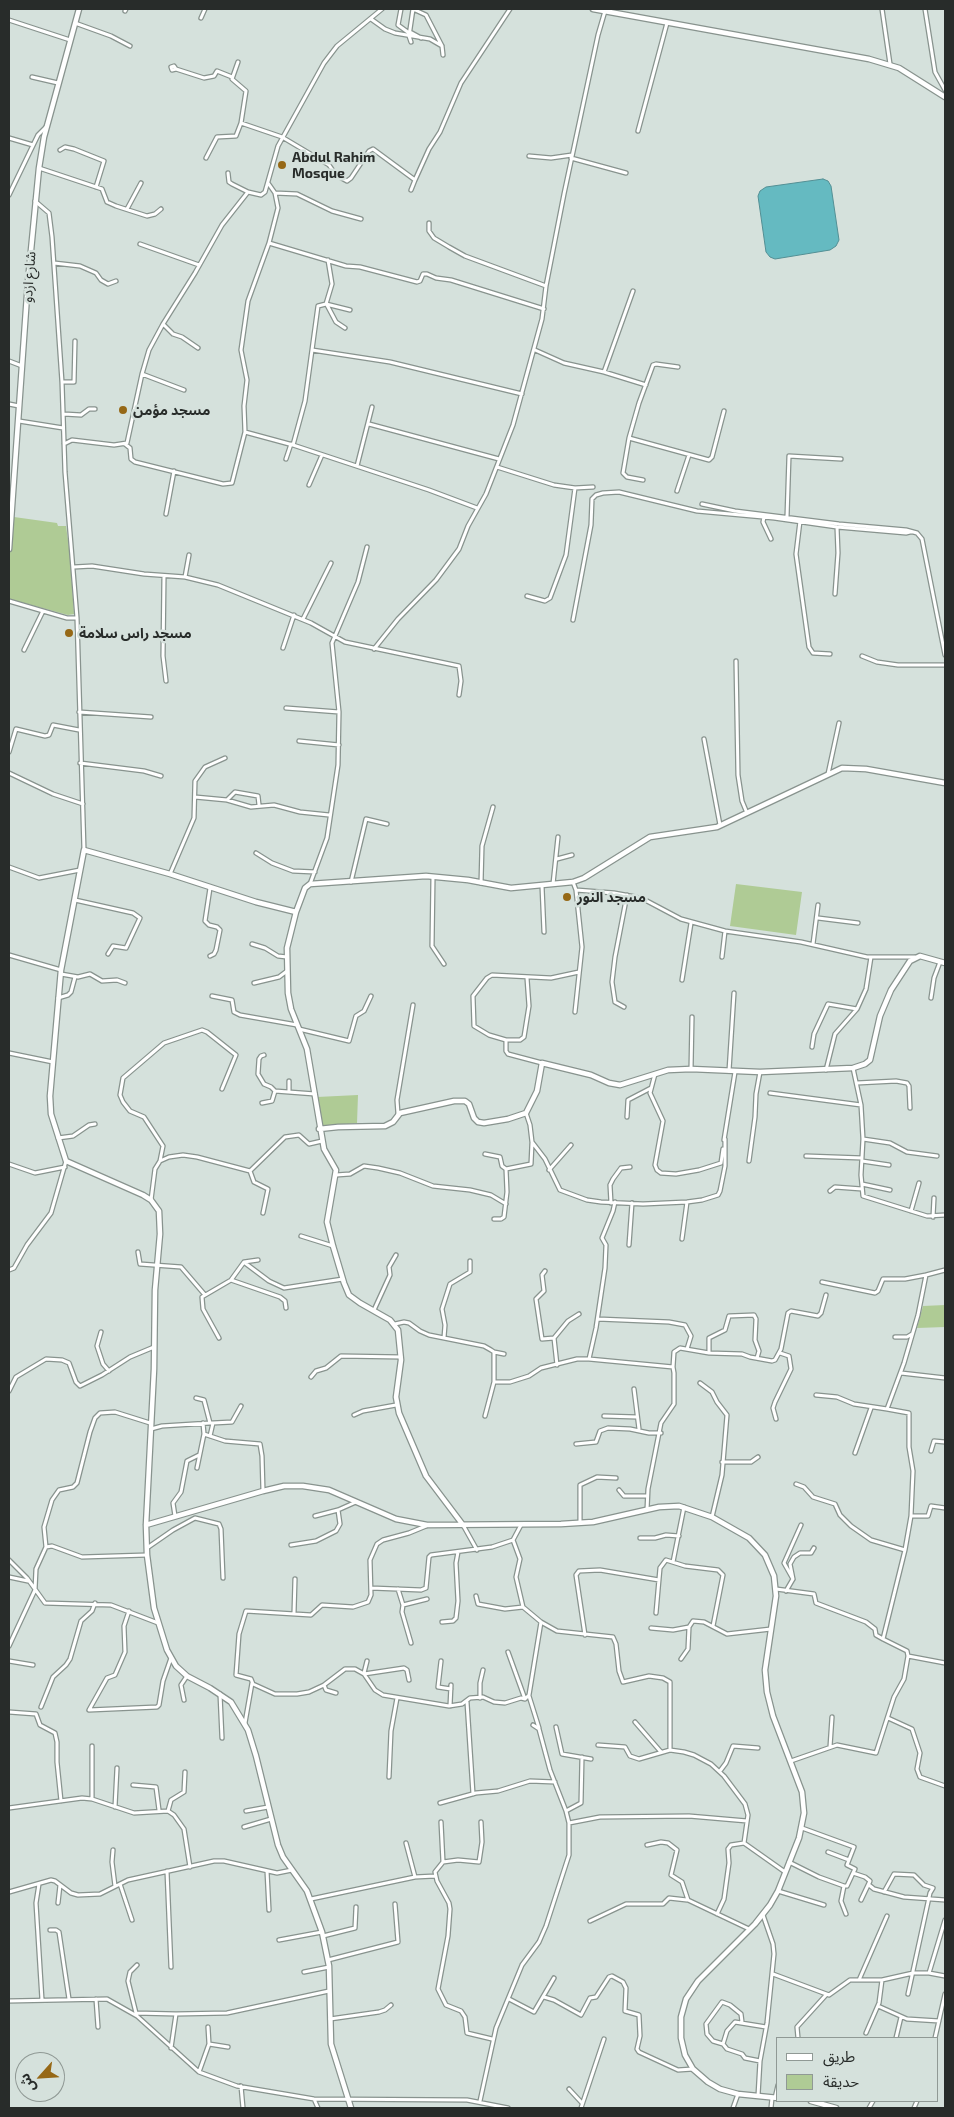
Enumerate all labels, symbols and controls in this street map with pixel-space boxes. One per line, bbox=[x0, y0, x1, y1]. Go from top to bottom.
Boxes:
place label: Abdul Rahim Mosque bbox=[292, 149, 375, 182]
marker: Abdul Rahim Mosque bbox=[276, 159, 288, 171]
street label: شارع ازدو bbox=[19, 251, 39, 303]
place label: مسجد مؤمن bbox=[133, 402, 210, 418]
marker: مسجد مؤمن bbox=[117, 404, 129, 416]
place label: مسجد راس سلامة bbox=[79, 625, 192, 641]
marker: مسجد راس سلامة bbox=[63, 627, 75, 639]
place label: مسجد النور bbox=[577, 889, 646, 905]
marker: مسجد النور bbox=[561, 891, 573, 903]
legend bbox=[776, 2037, 939, 2102]
text: طريق bbox=[823, 2047, 855, 2065]
north arrow bbox=[15, 2052, 65, 2102]
text: ش bbox=[15, 2071, 39, 2096]
text: حديقة bbox=[823, 2072, 859, 2090]

